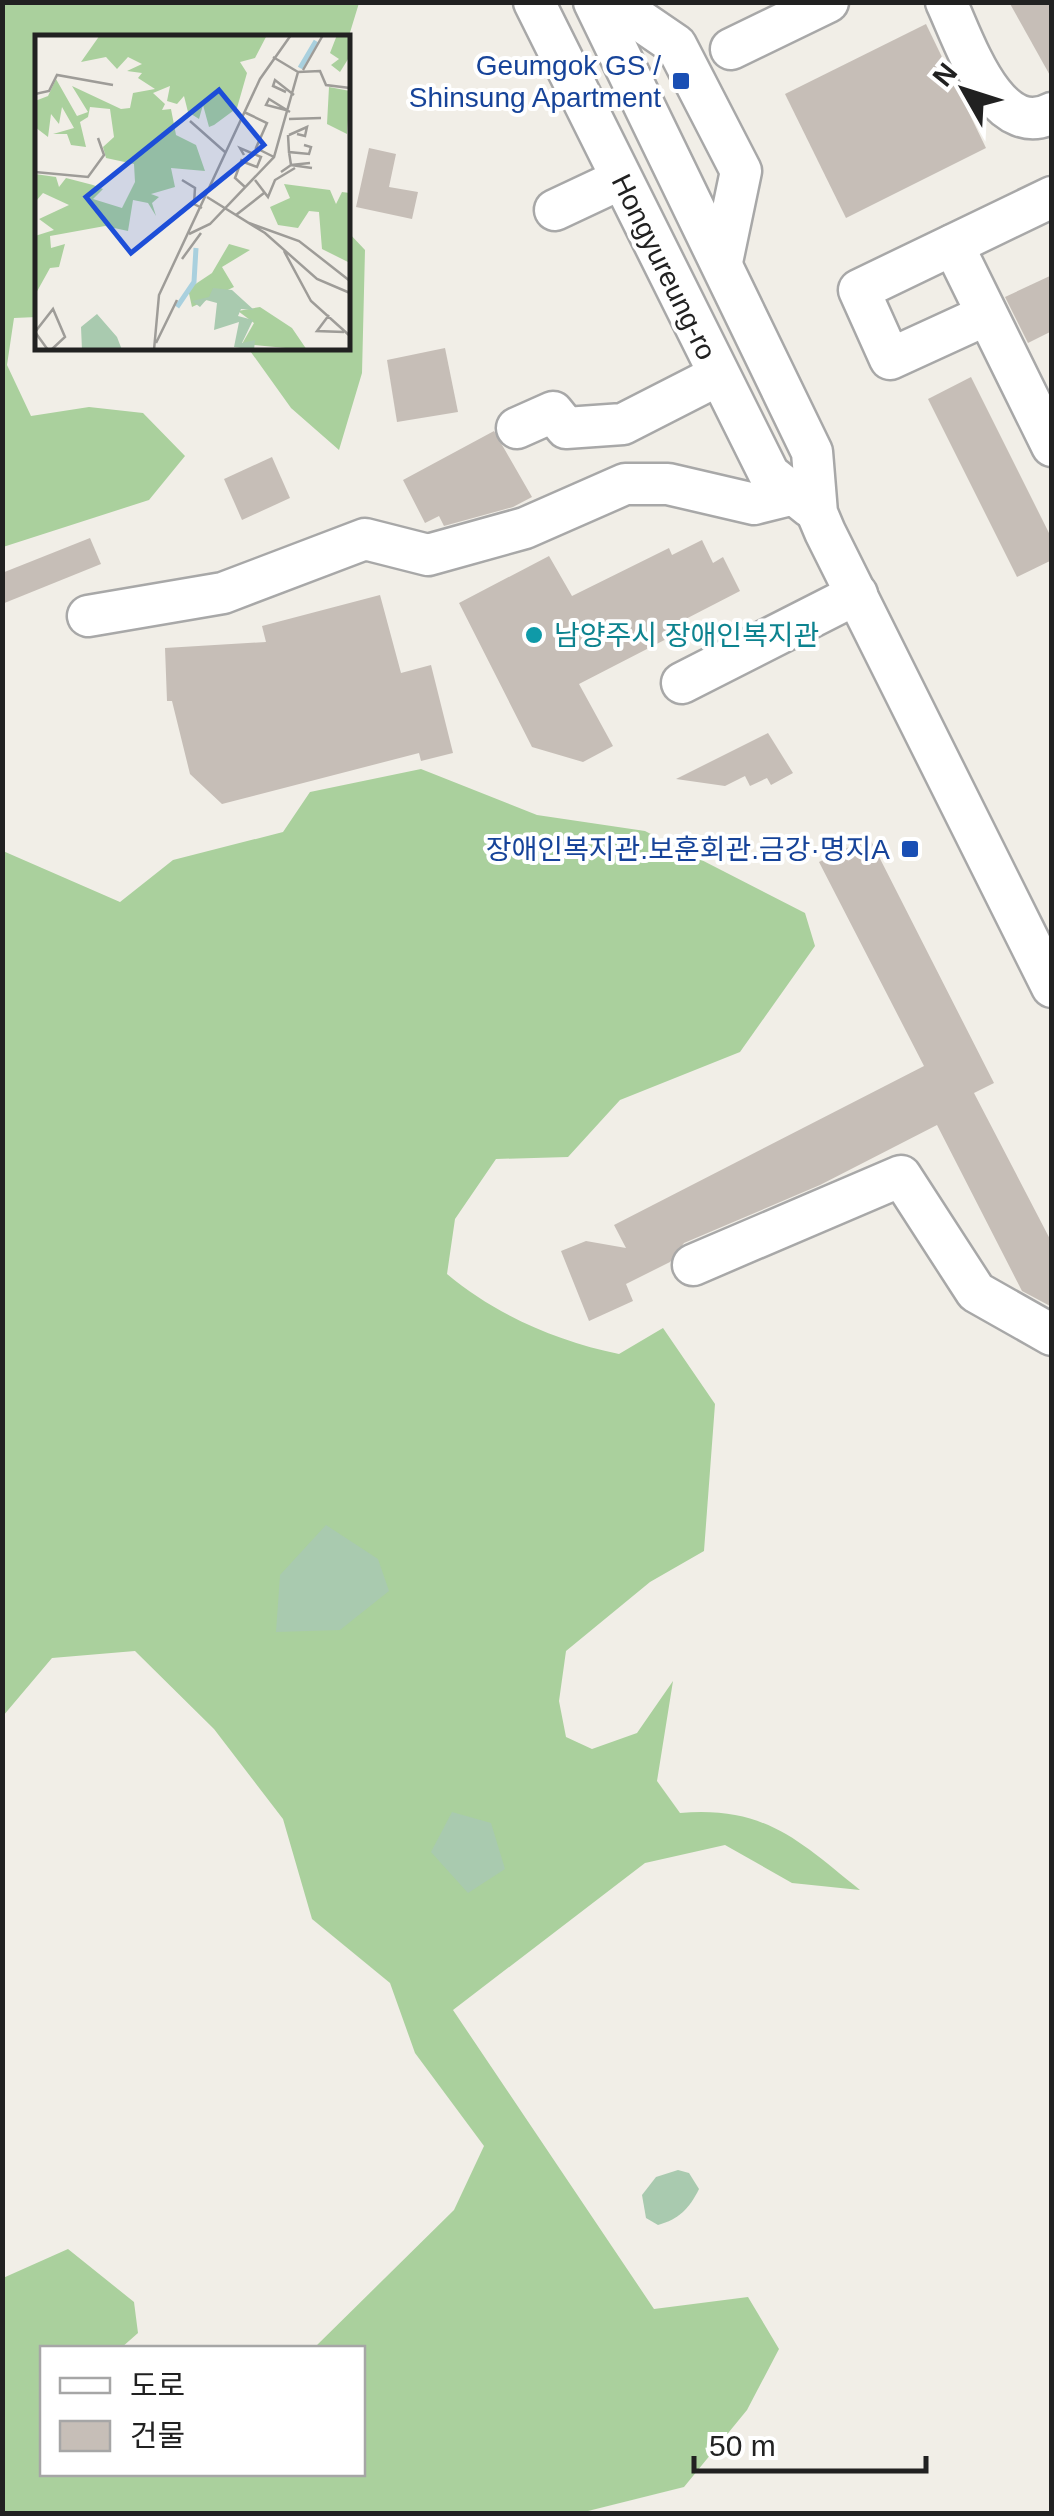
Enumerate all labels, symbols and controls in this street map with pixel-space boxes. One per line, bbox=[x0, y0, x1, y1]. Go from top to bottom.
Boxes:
inset map bbox=[35, 35, 350, 350]
north arrow bbox=[914, 40, 1014, 140]
place label: Geumgok GS / Shinsung Apartment bbox=[409, 50, 661, 113]
text: N bbox=[927, 57, 963, 92]
marker: Geumgok GS / Shinsung Apartment bbox=[670, 70, 692, 92]
street label: Hongyureung-ro bbox=[606, 169, 722, 365]
place label: 남양주시 장애인복지관 bbox=[554, 620, 819, 651]
marker: 남양주시 장애인복지관 bbox=[523, 624, 545, 646]
place label: 장애인복지관.보훈회관.금강·명지A bbox=[486, 834, 890, 865]
marker: 장애인복지관.보훈회관.금강·명지A bbox=[899, 838, 921, 860]
legend bbox=[40, 2346, 365, 2476]
text: 도로 bbox=[130, 2369, 185, 2402]
scale bar bbox=[694, 2411, 926, 2473]
text: 건물 bbox=[130, 2419, 185, 2452]
text: 50 m bbox=[709, 2429, 776, 2462]

